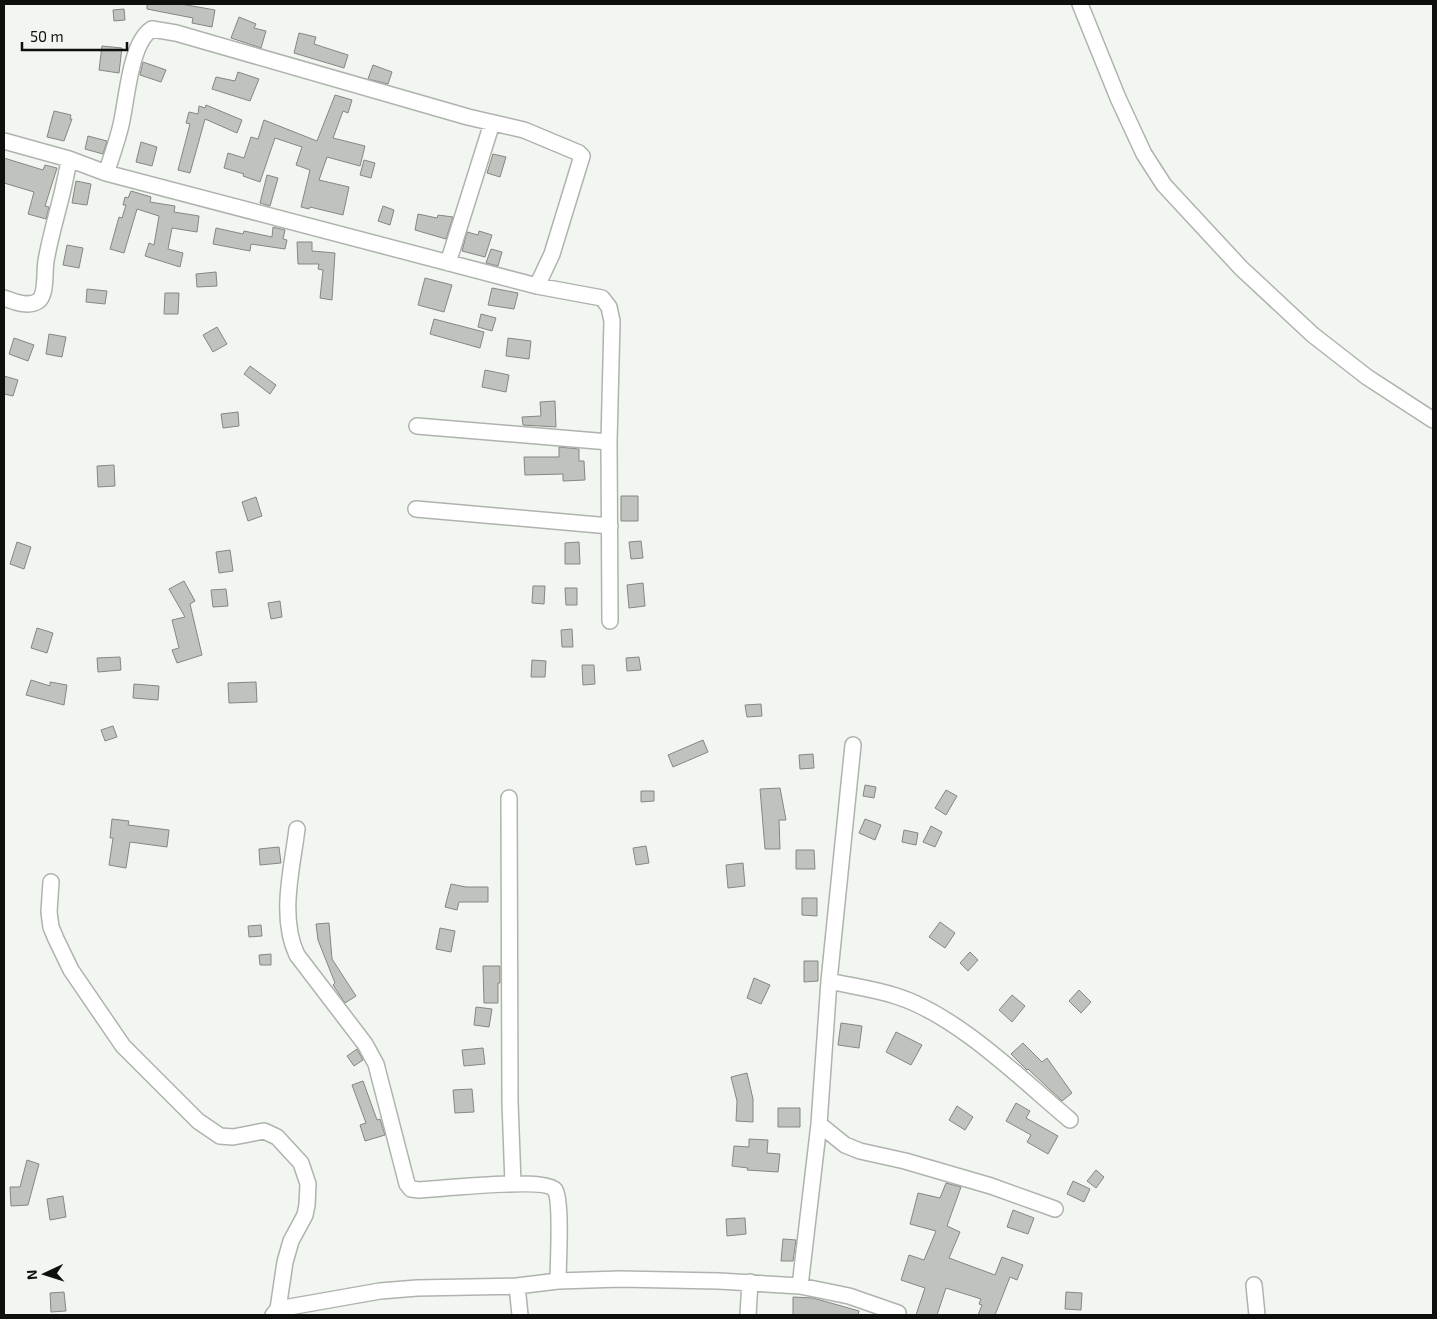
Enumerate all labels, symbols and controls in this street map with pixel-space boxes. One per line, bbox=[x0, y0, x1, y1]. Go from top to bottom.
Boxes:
scale bar bbox=[22, 20, 128, 52]
text: 50 m bbox=[30, 27, 64, 45]
north arrow bbox=[20, 1249, 70, 1299]
text: N bbox=[23, 1269, 40, 1281]

